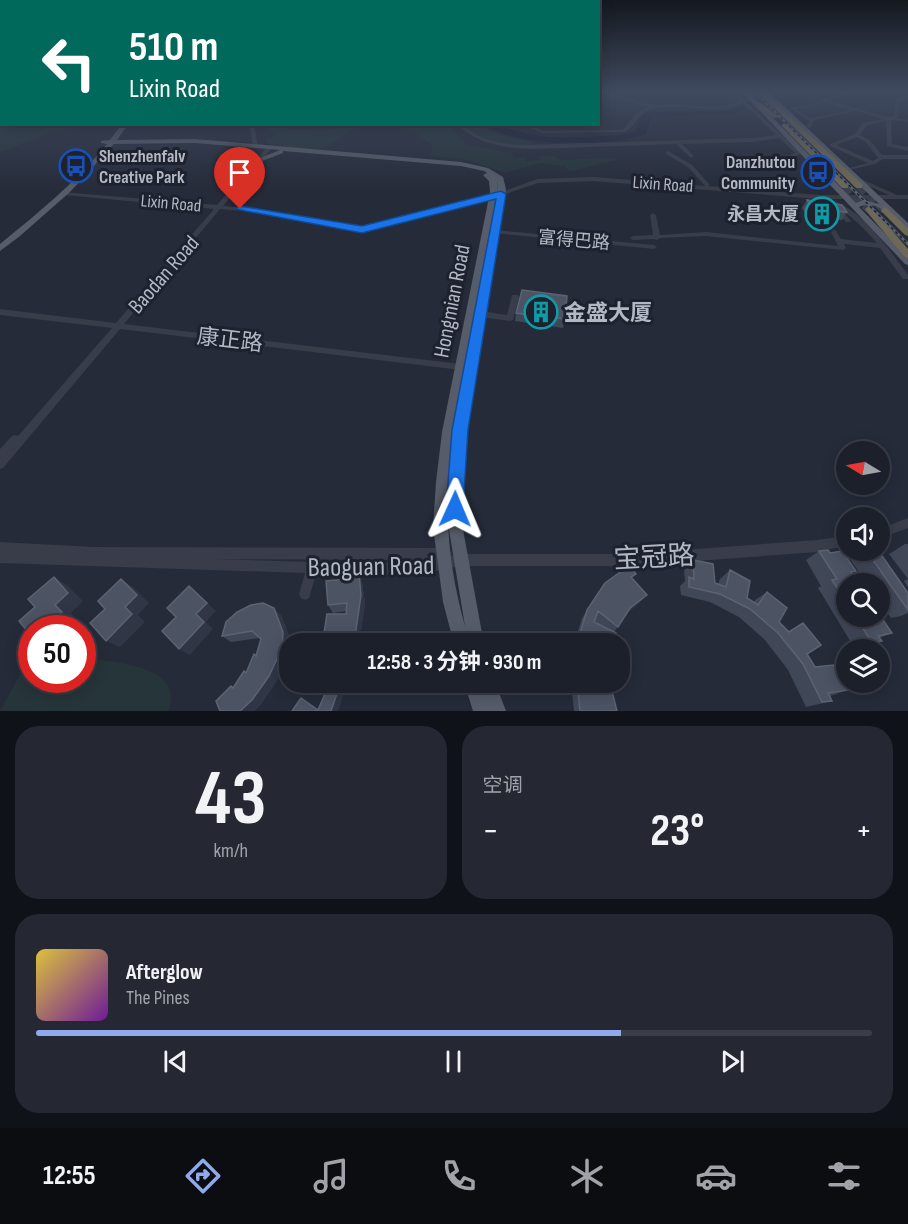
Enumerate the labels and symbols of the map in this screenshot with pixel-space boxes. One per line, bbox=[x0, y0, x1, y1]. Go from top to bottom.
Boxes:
place label: Shenzhenfalv Creative Park bbox=[99, 146, 186, 188]
pin bbox=[214, 147, 265, 209]
bus stop icon: Shenzhenfalv Creative Park bbox=[58, 148, 94, 184]
place label: Danzhutou Community bbox=[721, 152, 795, 194]
bus stop icon: Danzhutou Community bbox=[800, 154, 836, 190]
street label: Lixin Road bbox=[632, 172, 694, 197]
street label: Lixin Road bbox=[140, 190, 202, 217]
building icon: 永昌大厦 bbox=[804, 196, 840, 232]
place label: 永昌大厦 bbox=[727, 204, 799, 225]
street label: 富得巴路 bbox=[537, 227, 611, 254]
street label: Baodan Road bbox=[123, 230, 205, 320]
street label: Hongmian Road bbox=[428, 242, 477, 360]
building icon: 金盛大厦 bbox=[523, 294, 559, 330]
place label: 金盛大厦 bbox=[564, 300, 652, 327]
street label: 康正路 bbox=[195, 323, 264, 358]
north arrow bbox=[836, 441, 890, 495]
position arrow bbox=[423, 477, 487, 541]
street label: 宝冠路 bbox=[613, 540, 695, 576]
street label: Baoguan Road bbox=[307, 550, 435, 584]
speed limit sign: 50 bbox=[18, 615, 96, 693]

